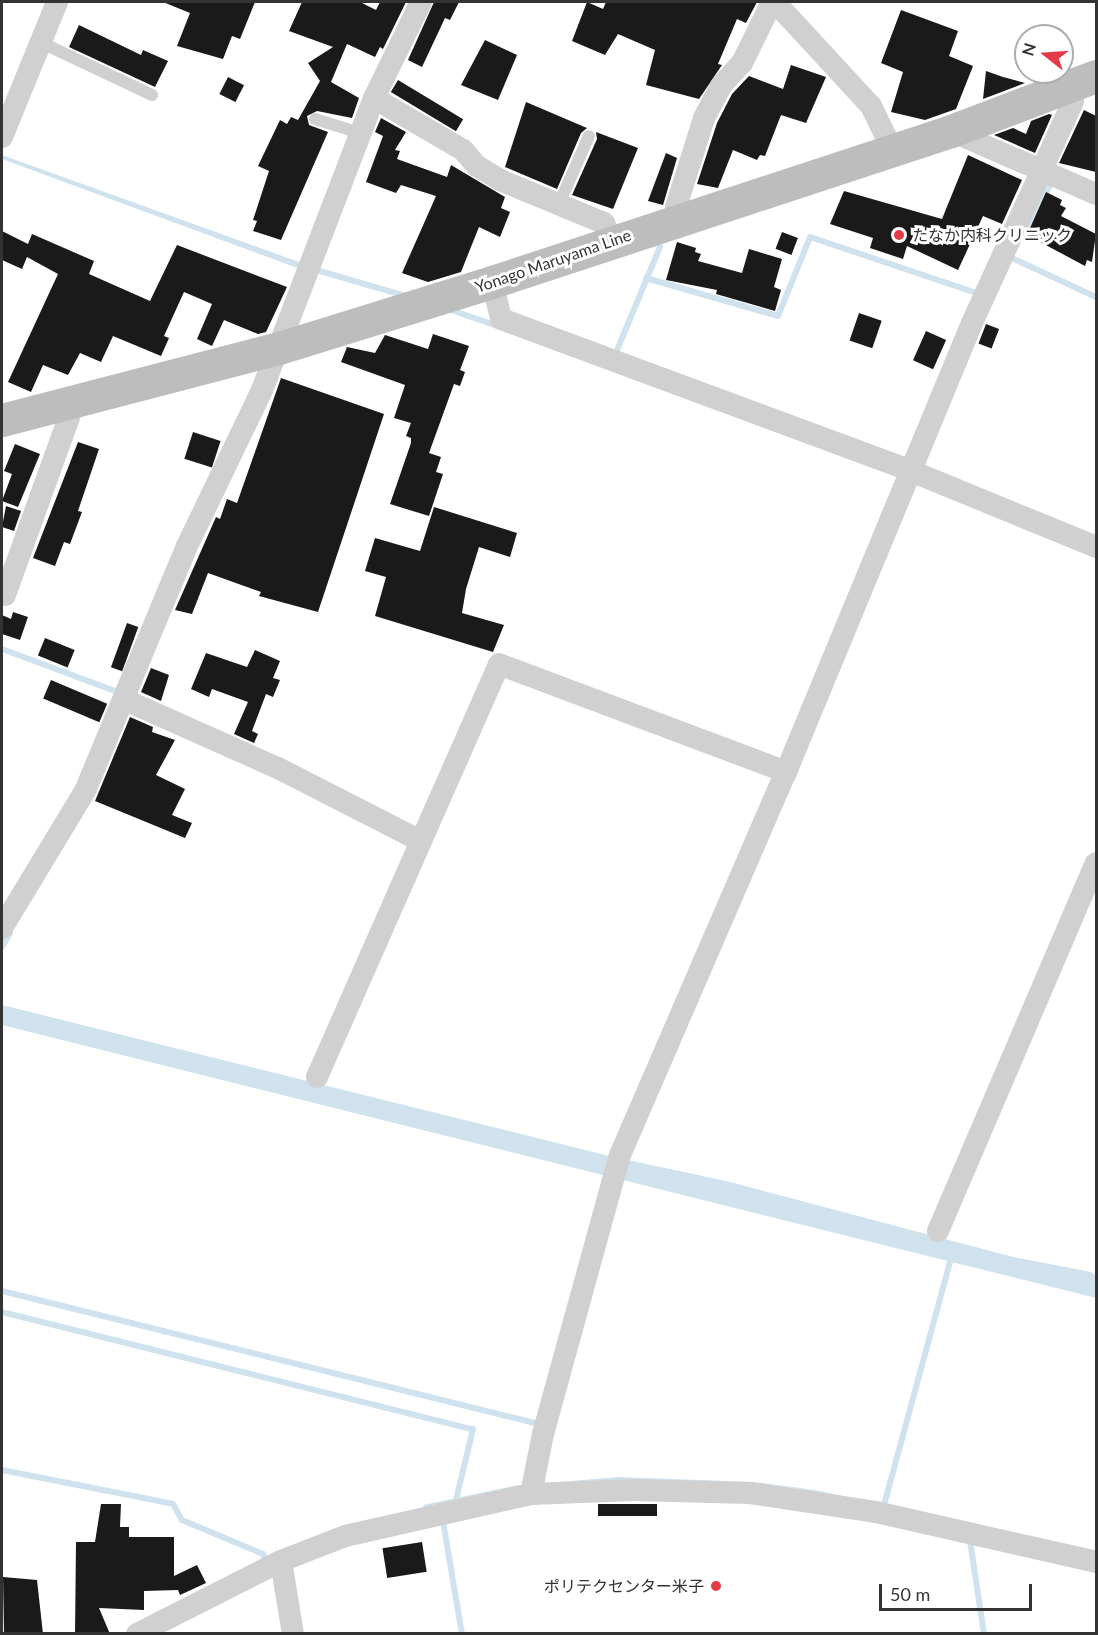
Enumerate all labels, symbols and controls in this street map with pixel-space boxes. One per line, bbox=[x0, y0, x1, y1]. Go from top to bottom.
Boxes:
north arrow bbox=[1014, 24, 1074, 84]
text: N bbox=[1017, 41, 1039, 58]
street label: Yonago Maruyama Line bbox=[473, 225, 633, 297]
place label: たなか内科クリニック bbox=[912, 225, 1072, 245]
marker: たなか内科クリニック bbox=[890, 226, 908, 244]
scale bar bbox=[882, 1572, 1035, 1610]
place label: ポリテクセンター米子 bbox=[544, 1576, 704, 1596]
marker: ポリテクセンター米子 bbox=[709, 1579, 723, 1593]
text: 50 m bbox=[890, 1583, 930, 1605]

